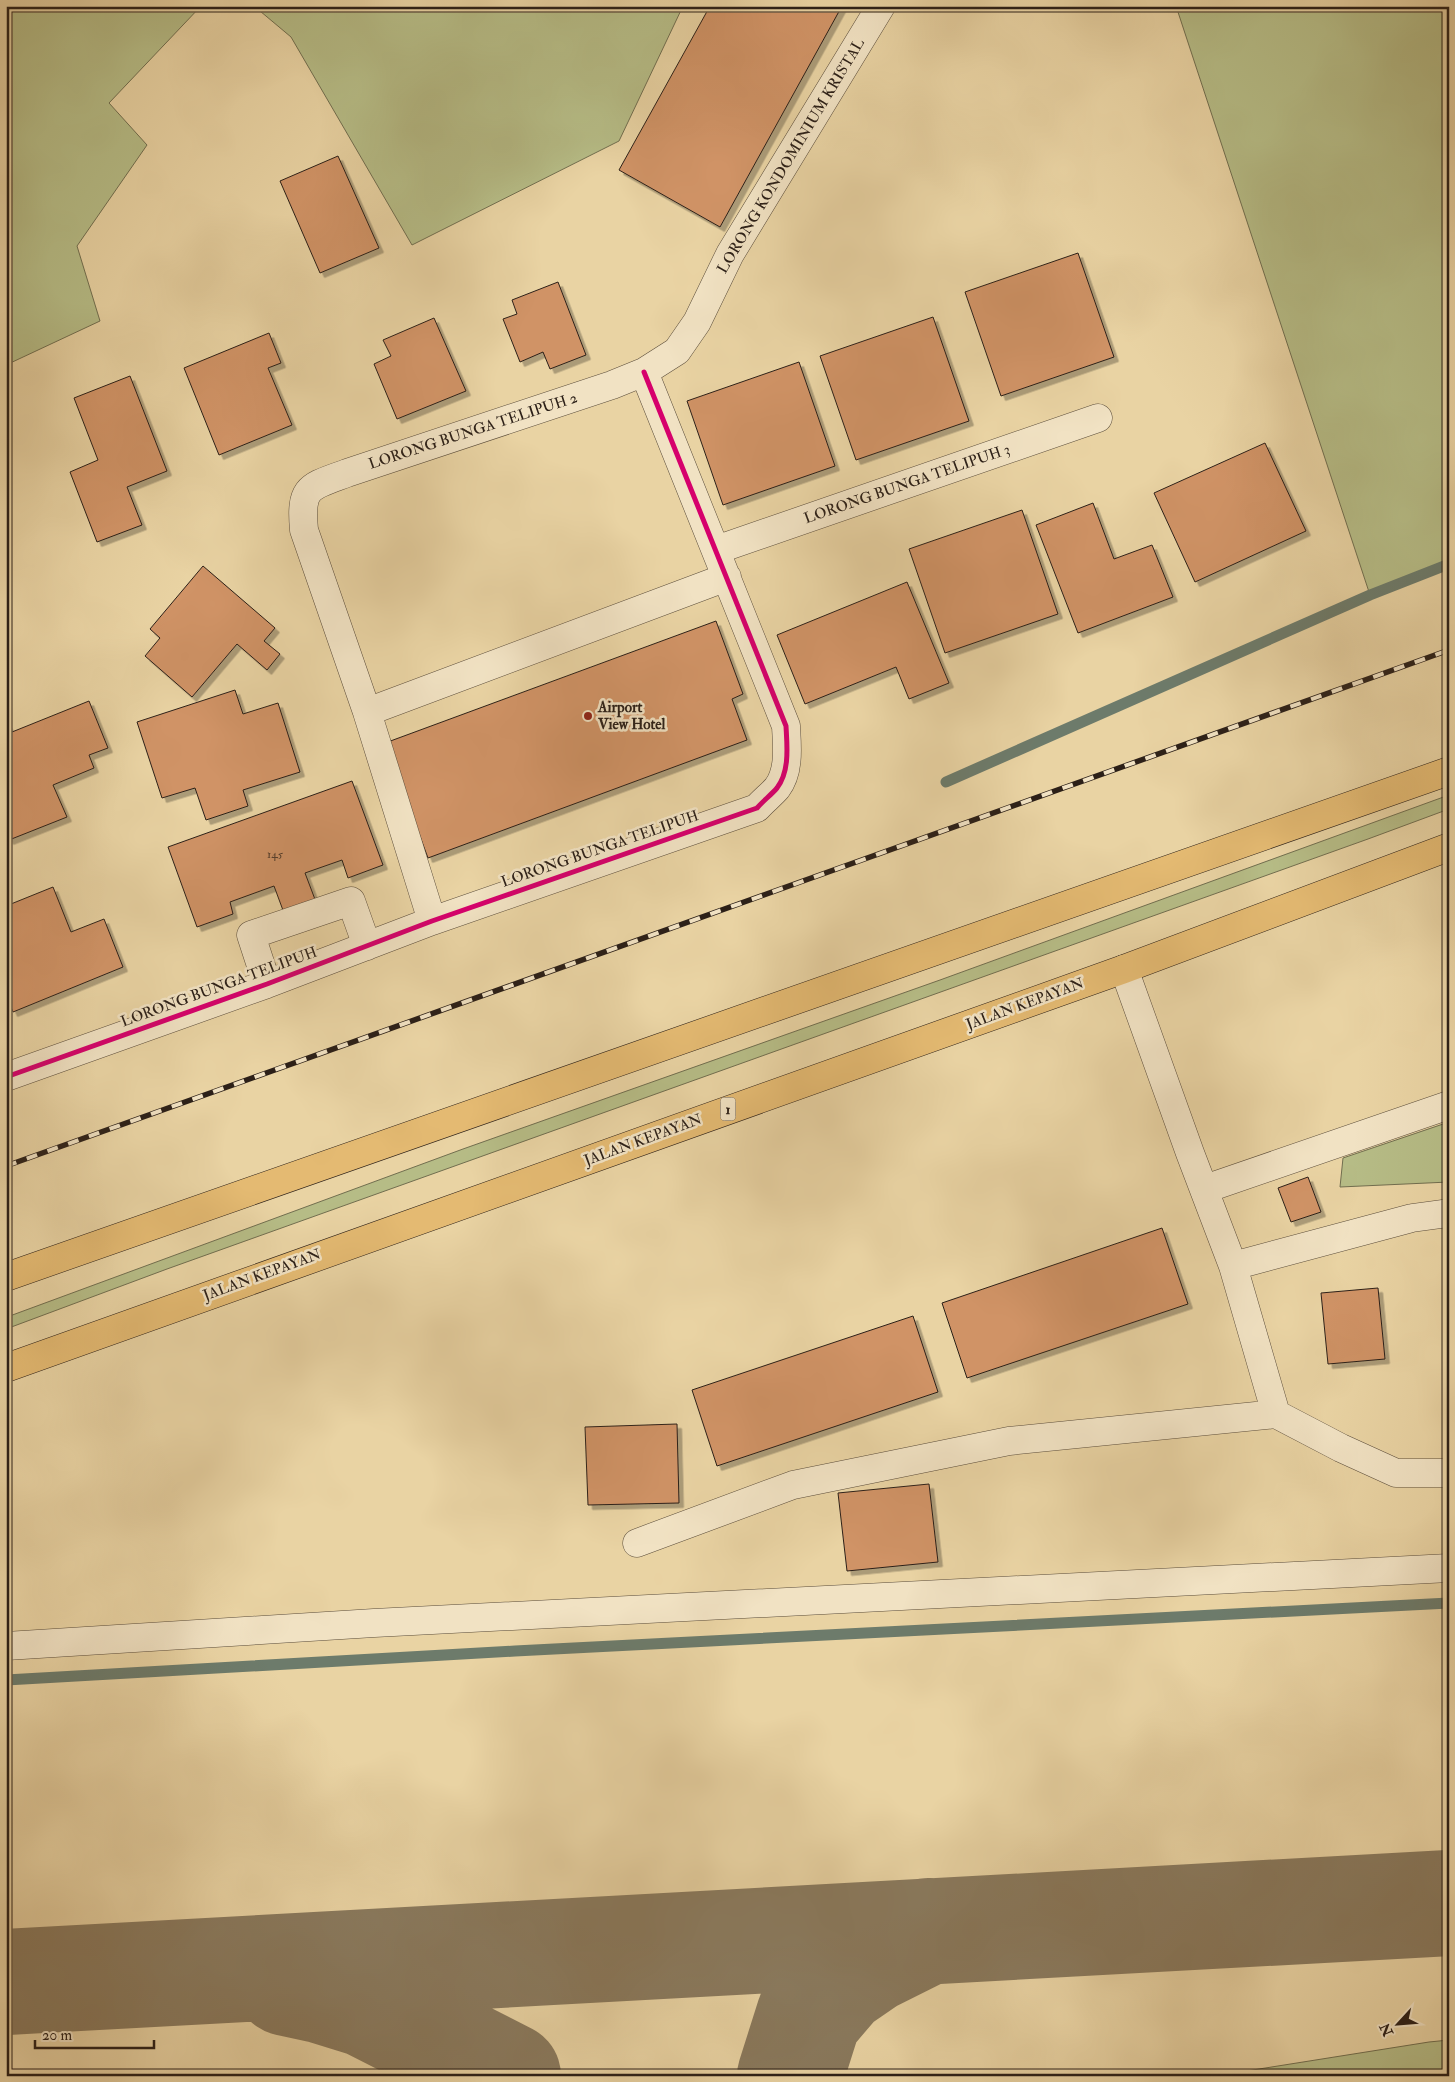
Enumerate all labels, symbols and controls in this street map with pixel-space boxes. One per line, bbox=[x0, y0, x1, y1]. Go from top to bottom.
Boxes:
street label: LORONG KONDOMINIUM KRISTAL bbox=[713, 35, 869, 277]
street label: LORONG BUNGA TELIPUH 2 bbox=[366, 388, 580, 474]
street label: LORONG BUNGA TELIPUH 3 bbox=[802, 440, 1012, 528]
place label: Airport View Hotel bbox=[597, 698, 666, 734]
marker: Airport View Hotel bbox=[582, 710, 594, 722]
street label: LORONG BUNGA TELIPUH bbox=[499, 806, 701, 892]
house number: 145 bbox=[267, 847, 284, 862]
street label: LORONG BUNGA TELIPUH bbox=[118, 943, 320, 1031]
street label: JALAN KEPAYAN bbox=[962, 974, 1088, 1035]
road number: 1 bbox=[720, 1098, 736, 1120]
street label: JALAN KEPAYAN bbox=[580, 1110, 706, 1171]
street label: JALAN KEPAYAN bbox=[199, 1245, 325, 1306]
north arrow bbox=[1372, 2000, 1422, 2050]
scale bar bbox=[35, 2017, 154, 2049]
text: N bbox=[1376, 2020, 1398, 2040]
text: 20 m bbox=[42, 2026, 72, 2045]

